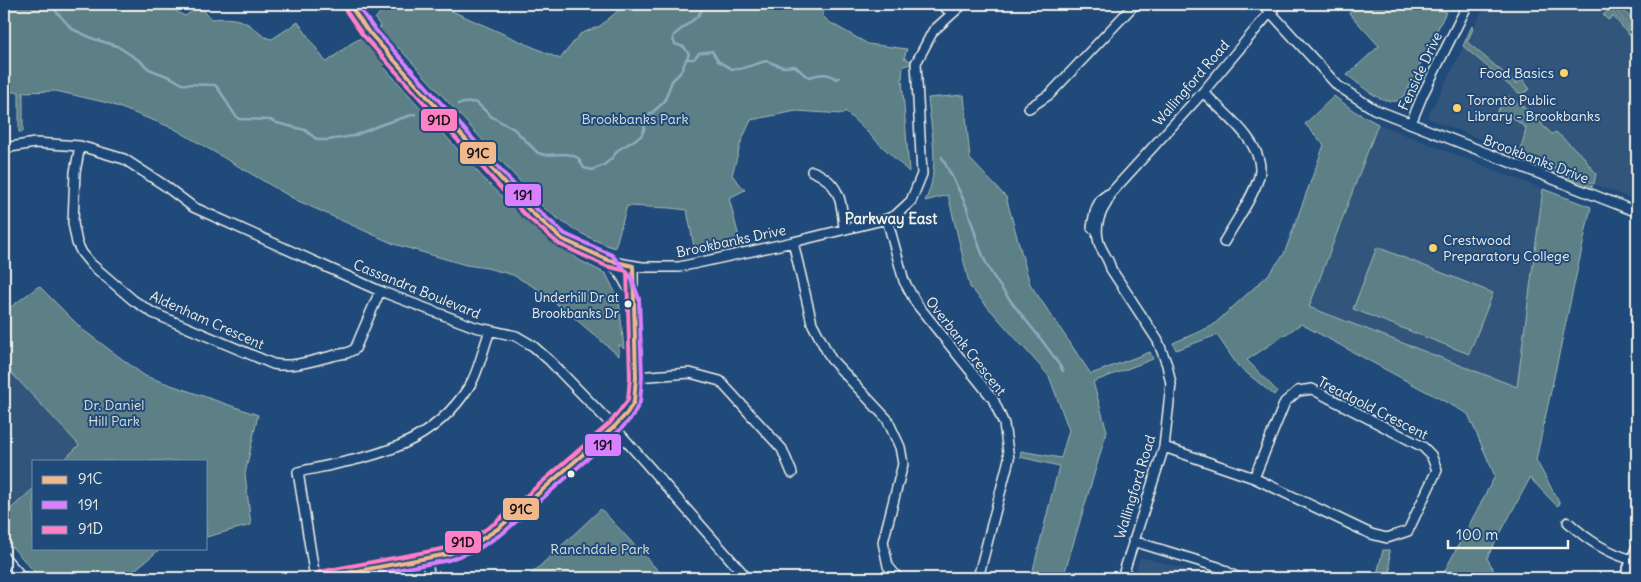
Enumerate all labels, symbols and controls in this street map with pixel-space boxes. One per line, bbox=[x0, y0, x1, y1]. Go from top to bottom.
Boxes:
street label: Fenside Drive bbox=[1394, 29, 1446, 113]
street label: Wallingford Road bbox=[1149, 36, 1233, 130]
place label: Food Basics bbox=[1479, 64, 1554, 82]
marker: Food Basics bbox=[1558, 67, 1570, 79]
place label: Toronto Public Library - Brookbanks bbox=[1467, 91, 1600, 125]
marker: Toronto Public Library - Brookbanks bbox=[1451, 102, 1463, 114]
line badge: 91D bbox=[420, 108, 458, 132]
park label: Brookbanks Park bbox=[581, 110, 689, 128]
text: 91D bbox=[427, 111, 451, 129]
street label: Brookbanks Drive bbox=[1481, 131, 1591, 187]
line badge: 91C bbox=[459, 141, 497, 165]
text: 91C bbox=[467, 144, 489, 162]
line badge: 191 bbox=[504, 183, 542, 207]
text: 191 bbox=[513, 186, 533, 204]
district label: Parkway East bbox=[845, 209, 938, 229]
street label: Brookbanks Drive bbox=[675, 221, 787, 261]
place label: Crestwood Preparatory College bbox=[1443, 231, 1569, 265]
marker: Crestwood Preparatory College bbox=[1427, 242, 1439, 254]
street label: Cassandra Boulevard bbox=[351, 255, 483, 323]
street label: Aldenham Crescent bbox=[147, 287, 267, 353]
place label: Underhill Dr at Brookbanks Dr bbox=[532, 289, 620, 322]
street label: Overbank Crescent bbox=[922, 293, 1010, 399]
marker: Underhill Dr at Brookbanks Dr bbox=[623, 299, 633, 309]
street label: Treadgold Crescent bbox=[1315, 372, 1431, 444]
park label: Dr. Daniel Hill Park bbox=[84, 396, 144, 430]
line badge: 191 bbox=[584, 433, 622, 457]
street label: Wallingford Road bbox=[1111, 433, 1159, 541]
text: 191 bbox=[593, 436, 613, 454]
legend bbox=[32, 460, 208, 550]
text: 91C bbox=[78, 469, 103, 488]
unlabelled marker bbox=[566, 469, 576, 479]
text: 191 bbox=[78, 495, 99, 514]
line badge: 91C bbox=[502, 497, 540, 521]
text: 91C bbox=[510, 500, 532, 518]
scale bar bbox=[1448, 517, 1568, 549]
text: 91D bbox=[78, 519, 103, 538]
text: 100 m bbox=[1456, 525, 1498, 544]
line badge: 91D bbox=[444, 530, 482, 554]
text: 91D bbox=[451, 533, 475, 551]
park label: Ranchdale Park bbox=[550, 540, 650, 558]

